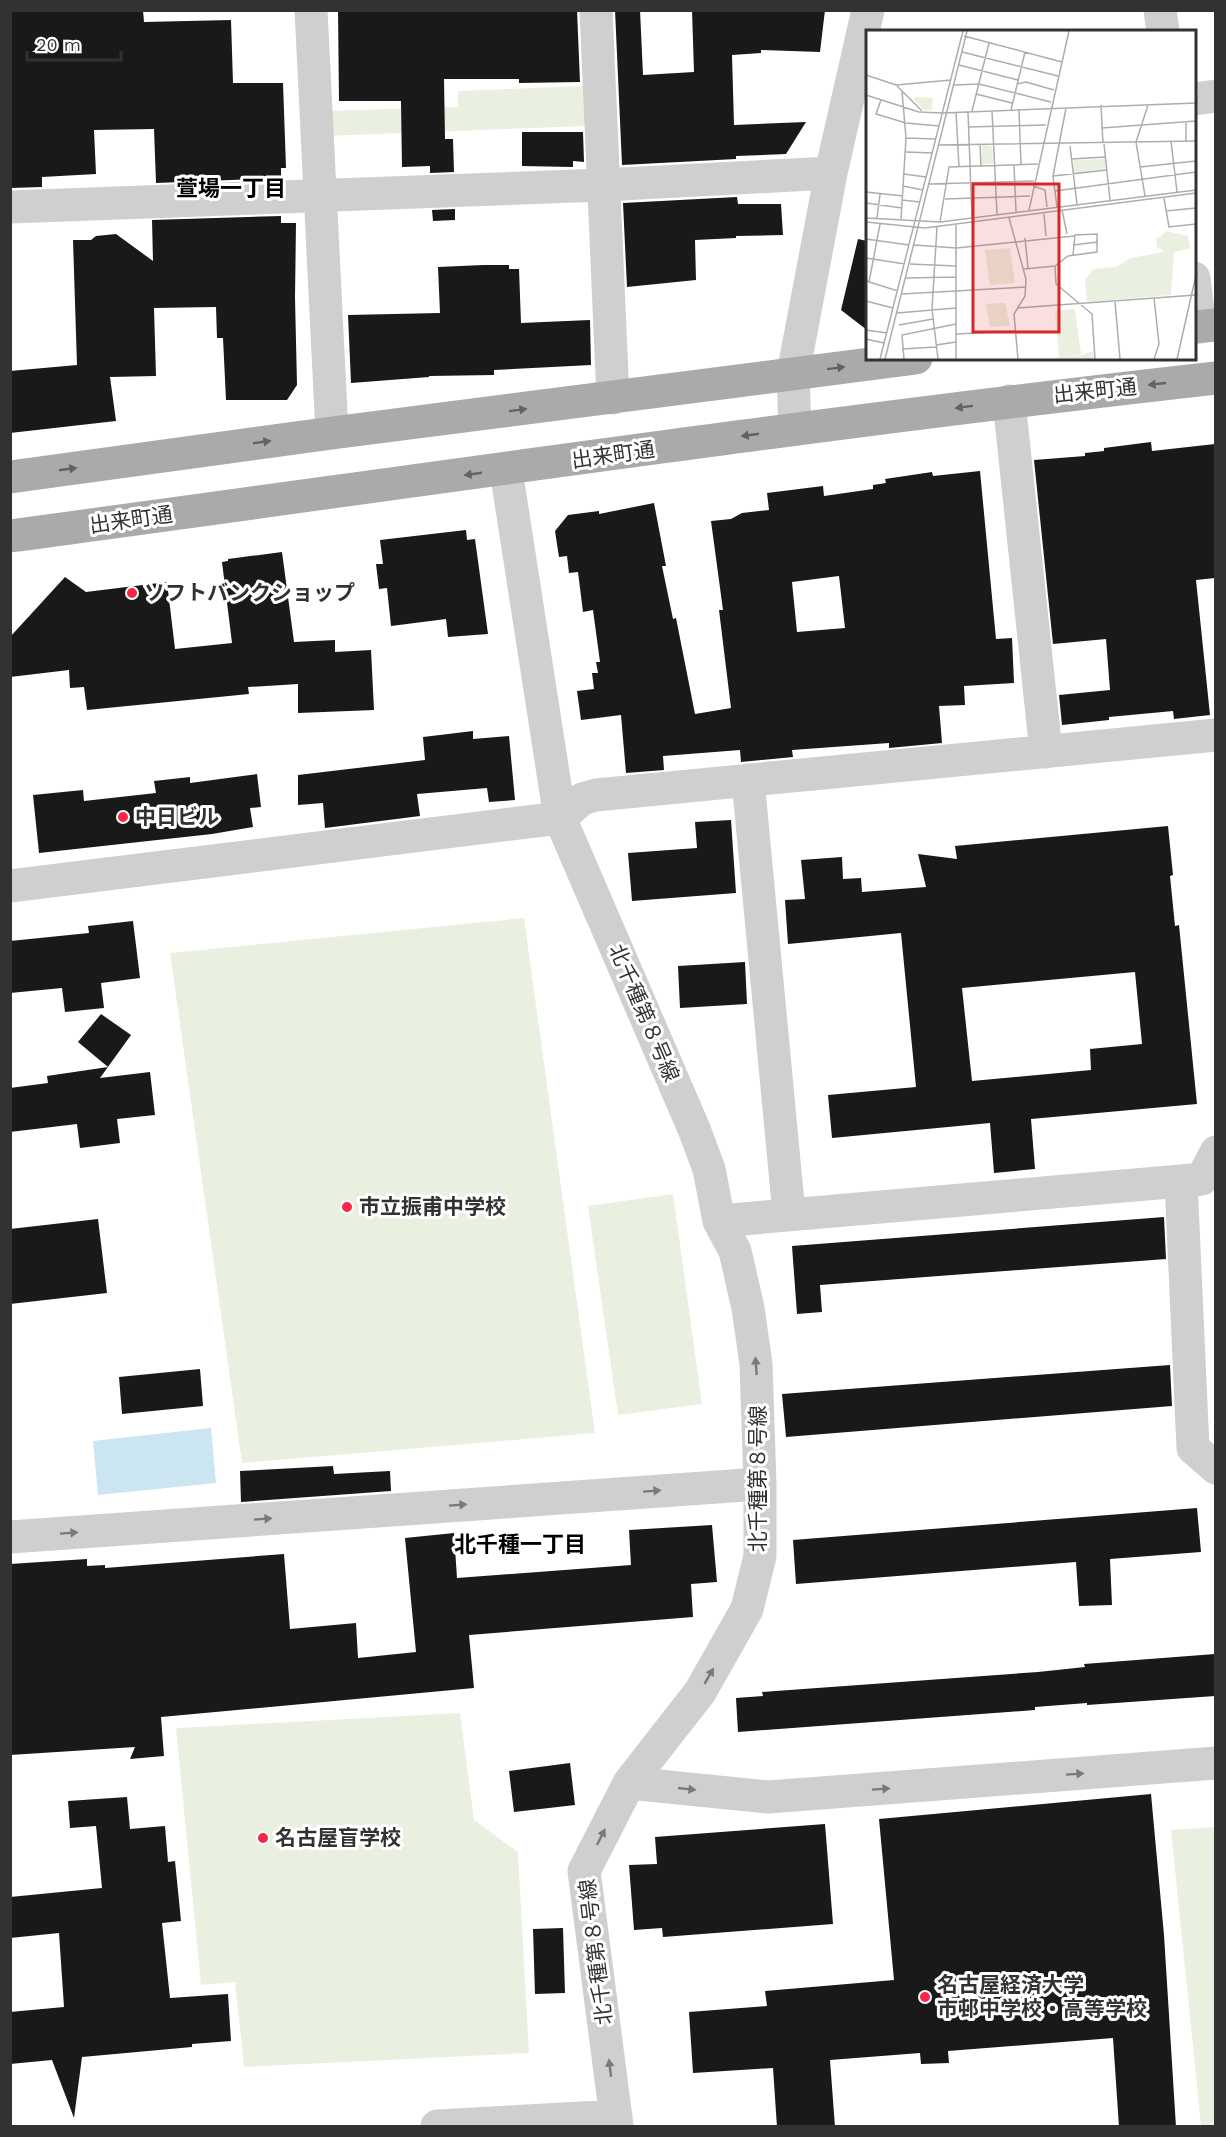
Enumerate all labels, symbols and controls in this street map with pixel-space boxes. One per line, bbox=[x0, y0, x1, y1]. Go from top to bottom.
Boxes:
scale bar bbox=[27, 24, 122, 62]
inset map bbox=[866, 30, 1196, 360]
text: 20 m bbox=[36, 34, 81, 55]
district label: 萱場一丁目 bbox=[176, 176, 286, 201]
one-way arrow bbox=[827, 364, 846, 373]
street label: 出来町通 bbox=[1052, 374, 1138, 407]
one-way arrow bbox=[1148, 380, 1167, 389]
one-way arrow bbox=[954, 402, 973, 412]
one-way arrow bbox=[508, 405, 527, 414]
one-way arrow bbox=[740, 431, 759, 440]
street label: 出来町通 bbox=[570, 436, 656, 473]
one-way arrow bbox=[252, 438, 271, 447]
one-way arrow bbox=[59, 464, 78, 473]
one-way arrow bbox=[464, 470, 483, 479]
street label: 出来町通 bbox=[88, 501, 174, 538]
place label: ソフトバンクショップ bbox=[144, 580, 355, 605]
marker: ソフトバンクショップ bbox=[125, 586, 139, 600]
place label: 中日ビル bbox=[135, 804, 219, 829]
marker: 中日ビル bbox=[116, 810, 130, 824]
street label: 北千種第８号線 bbox=[604, 940, 685, 1085]
place label: 市立振甫中学校 bbox=[359, 1194, 506, 1219]
marker: 市立振甫中学校 bbox=[340, 1200, 354, 1214]
one-way arrow bbox=[751, 1357, 761, 1376]
street label: 北千種第８号線 bbox=[745, 1406, 770, 1553]
one-way arrow bbox=[643, 1487, 662, 1496]
one-way arrow bbox=[448, 1500, 467, 1510]
one-way arrow bbox=[254, 1514, 273, 1524]
one-way arrow bbox=[59, 1528, 78, 1538]
district label: 北千種一丁目 bbox=[454, 1532, 586, 1557]
one-way arrow bbox=[704, 1668, 715, 1684]
one-way arrow bbox=[1066, 1769, 1085, 1779]
one-way arrow bbox=[677, 1784, 696, 1794]
one-way arrow bbox=[872, 1784, 891, 1794]
place label: 名古屋盲学校 bbox=[275, 1825, 401, 1850]
one-way arrow bbox=[596, 1828, 606, 1846]
marker: 名古屋盲学校 bbox=[256, 1831, 270, 1845]
street label: 北千種第８号線 bbox=[574, 1878, 617, 2027]
place label: 名古屋経済大学 市邨中学校・高等学校 bbox=[937, 1972, 1147, 2021]
marker: 名古屋経済大学 市邨中学校・高等学校 bbox=[918, 1990, 932, 2004]
one-way arrow bbox=[605, 2059, 614, 2078]

